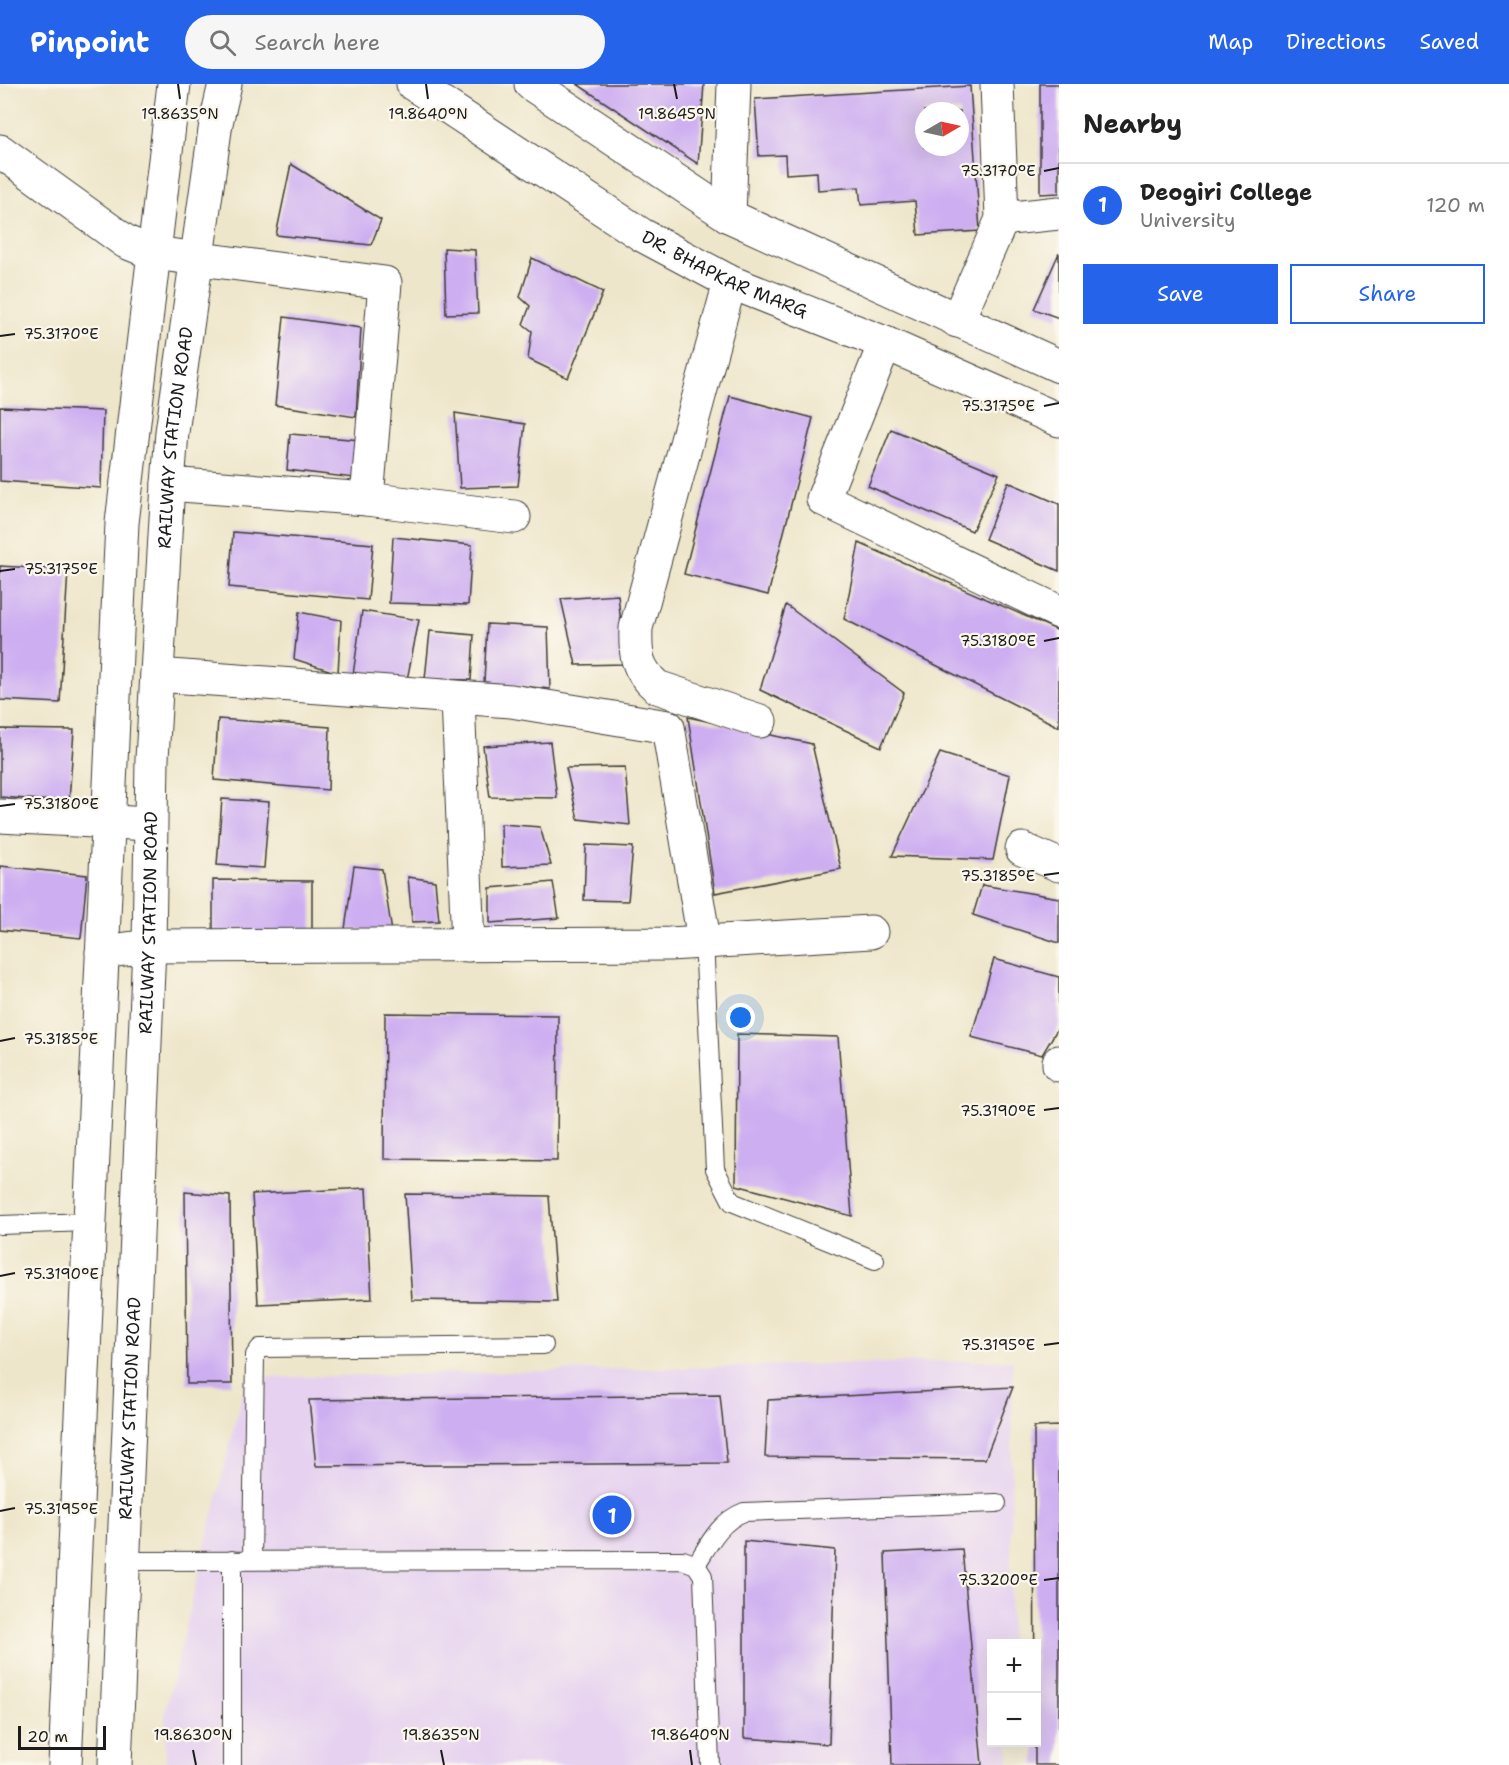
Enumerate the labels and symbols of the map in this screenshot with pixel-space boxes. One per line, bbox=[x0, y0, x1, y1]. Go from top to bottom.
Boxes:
north arrow bbox=[915, 102, 969, 156]
text: 19.8635°N bbox=[141, 104, 219, 124]
text: 19.8640°N bbox=[388, 104, 468, 124]
text: 19.8645°N bbox=[638, 104, 716, 124]
text: 75.3170°E bbox=[960, 161, 1036, 181]
street label: DR. BHAPKAR MARG bbox=[637, 225, 811, 323]
text: 75.3170°E bbox=[23, 324, 99, 344]
street label: RAILWAY STATION ROAD bbox=[152, 325, 199, 549]
text: 75.3175°E bbox=[961, 396, 1035, 416]
text: 75.3175°E bbox=[24, 559, 98, 579]
text: 75.3180°E bbox=[960, 631, 1036, 651]
text: 75.3180°E bbox=[23, 794, 99, 814]
street label: RAILWAY STATION ROAD bbox=[133, 811, 163, 1035]
text: 75.3185°E bbox=[961, 866, 1035, 886]
your location bbox=[726, 1003, 755, 1032]
text: 75.3185°E bbox=[24, 1029, 98, 1049]
text: 75.3190°E bbox=[960, 1101, 1036, 1121]
text: 75.3190°E bbox=[23, 1264, 99, 1284]
street label: RAILWAY STATION ROAD bbox=[113, 1296, 146, 1520]
text: 75.3195°E bbox=[961, 1335, 1035, 1355]
pin: 1 bbox=[592, 1492, 632, 1538]
text: 75.3195°E bbox=[24, 1499, 98, 1519]
text: 75.3200°E bbox=[958, 1570, 1038, 1590]
scale bar bbox=[18, 1723, 106, 1750]
text: 19.8630°N bbox=[154, 1725, 232, 1745]
text: 19.8635°N bbox=[402, 1725, 480, 1745]
text: 19.8640°N bbox=[650, 1725, 730, 1745]

